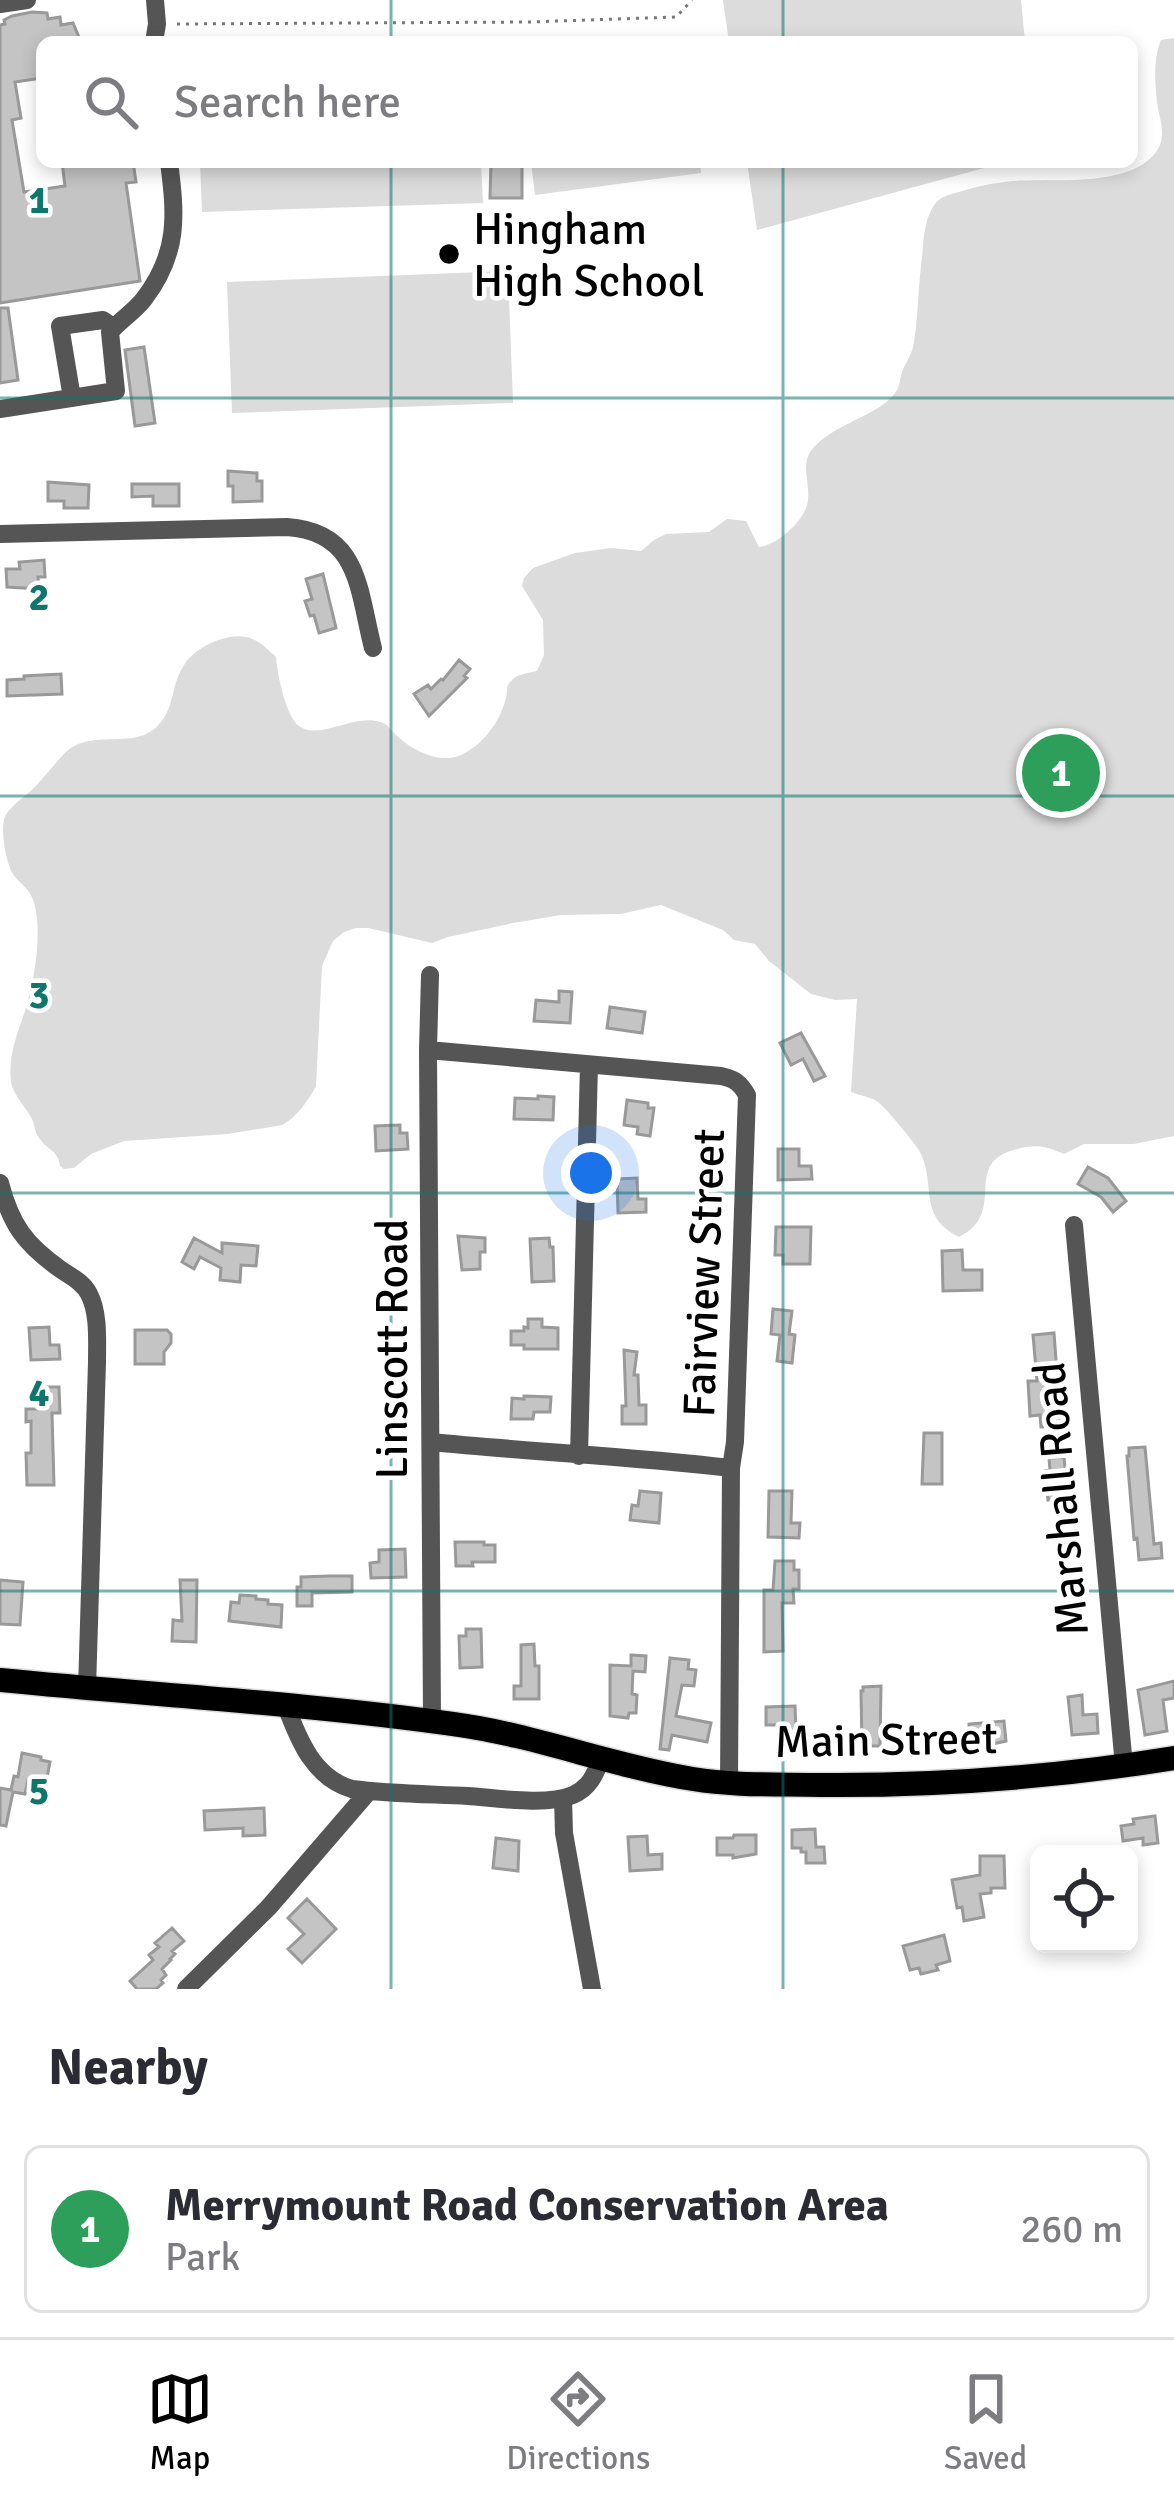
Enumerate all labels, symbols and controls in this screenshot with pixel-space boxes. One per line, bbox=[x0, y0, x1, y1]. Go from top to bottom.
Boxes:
search box bbox=[36, 36, 1138, 168]
icon: search bbox=[78, 69, 144, 135]
text: Search here bbox=[174, 75, 401, 130]
text: 1 bbox=[28, 176, 50, 224]
place label: Hingham High School bbox=[473, 202, 704, 309]
marker: Hingham High School bbox=[436, 241, 462, 267]
text: 2 bbox=[28, 573, 50, 621]
pin: 1 bbox=[1022, 728, 1100, 818]
text: 3 bbox=[28, 971, 50, 1019]
street label: Fairview Street bbox=[672, 1128, 737, 1418]
your location bbox=[561, 1143, 621, 1203]
street label: Linscott Road bbox=[365, 1219, 420, 1479]
street label: Marshall Road bbox=[1022, 1360, 1101, 1638]
text: 4 bbox=[28, 1369, 50, 1417]
street label: Main Street bbox=[774, 1711, 998, 1770]
text: 5 bbox=[28, 1767, 50, 1815]
map controls bbox=[1030, 1845, 1138, 1953]
button: locate bbox=[1030, 1845, 1138, 1953]
text: Nearby bbox=[48, 2036, 208, 2099]
text: Merrymount Road Conservation Area bbox=[165, 2178, 889, 2233]
text: 1 bbox=[79, 2205, 101, 2253]
text: 260 m bbox=[1020, 2205, 1123, 2253]
text: Park bbox=[165, 2233, 240, 2281]
tab: Map bbox=[147, 2366, 213, 2479]
tab: Directions bbox=[506, 2366, 651, 2479]
tab: Saved bbox=[944, 2366, 1027, 2479]

